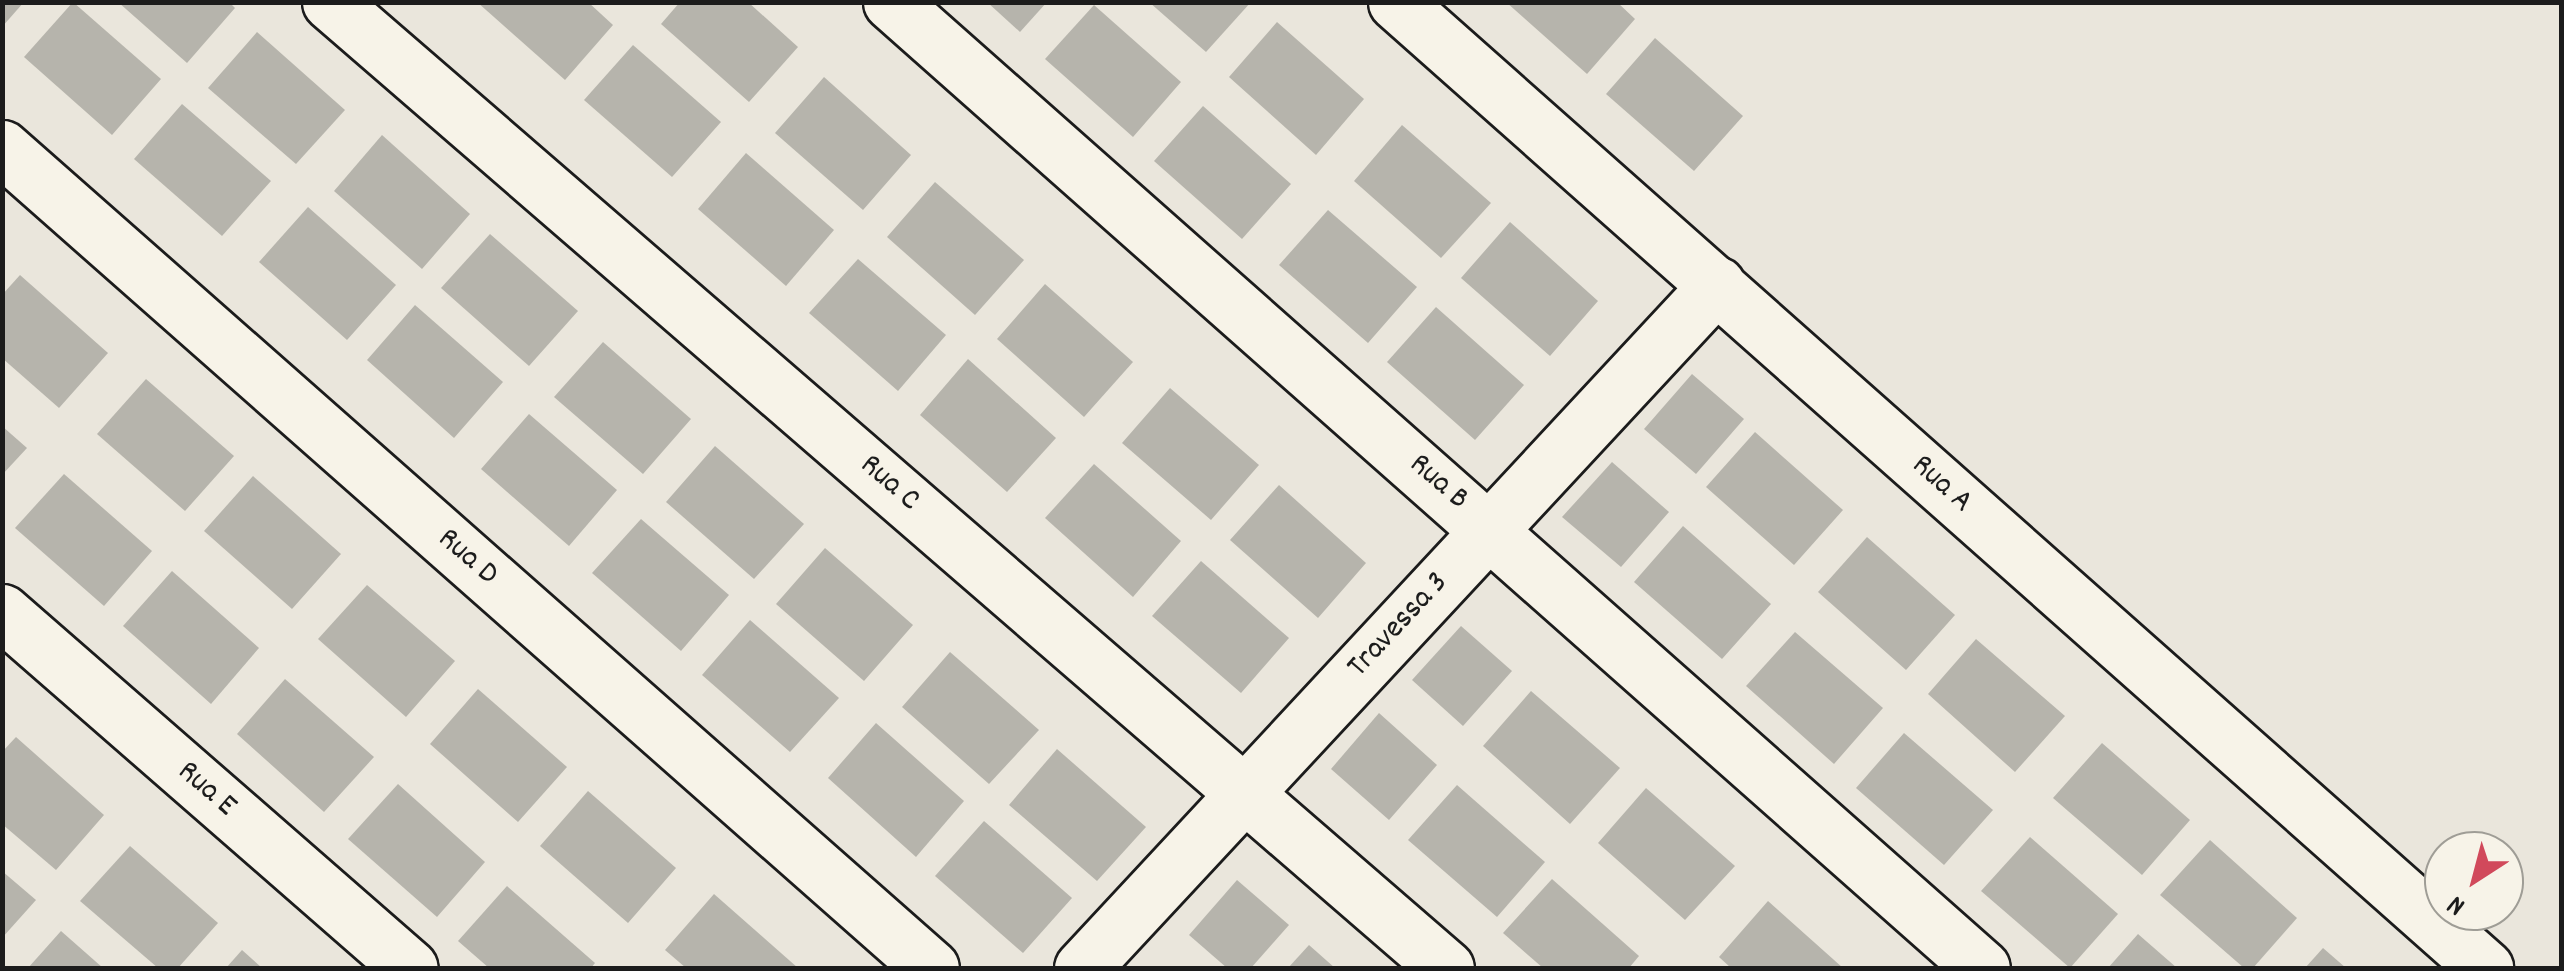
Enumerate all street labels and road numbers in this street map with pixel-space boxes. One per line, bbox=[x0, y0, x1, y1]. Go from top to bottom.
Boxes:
street label: Rua C bbox=[851, 447, 927, 521]
street label: Rua B bbox=[1400, 447, 1476, 519]
street label: Rua A bbox=[1902, 448, 1980, 522]
street label: Rua D bbox=[429, 521, 505, 595]
street label: Travessa 3 bbox=[1340, 565, 1458, 687]
street label: Rua E bbox=[168, 754, 244, 826]

